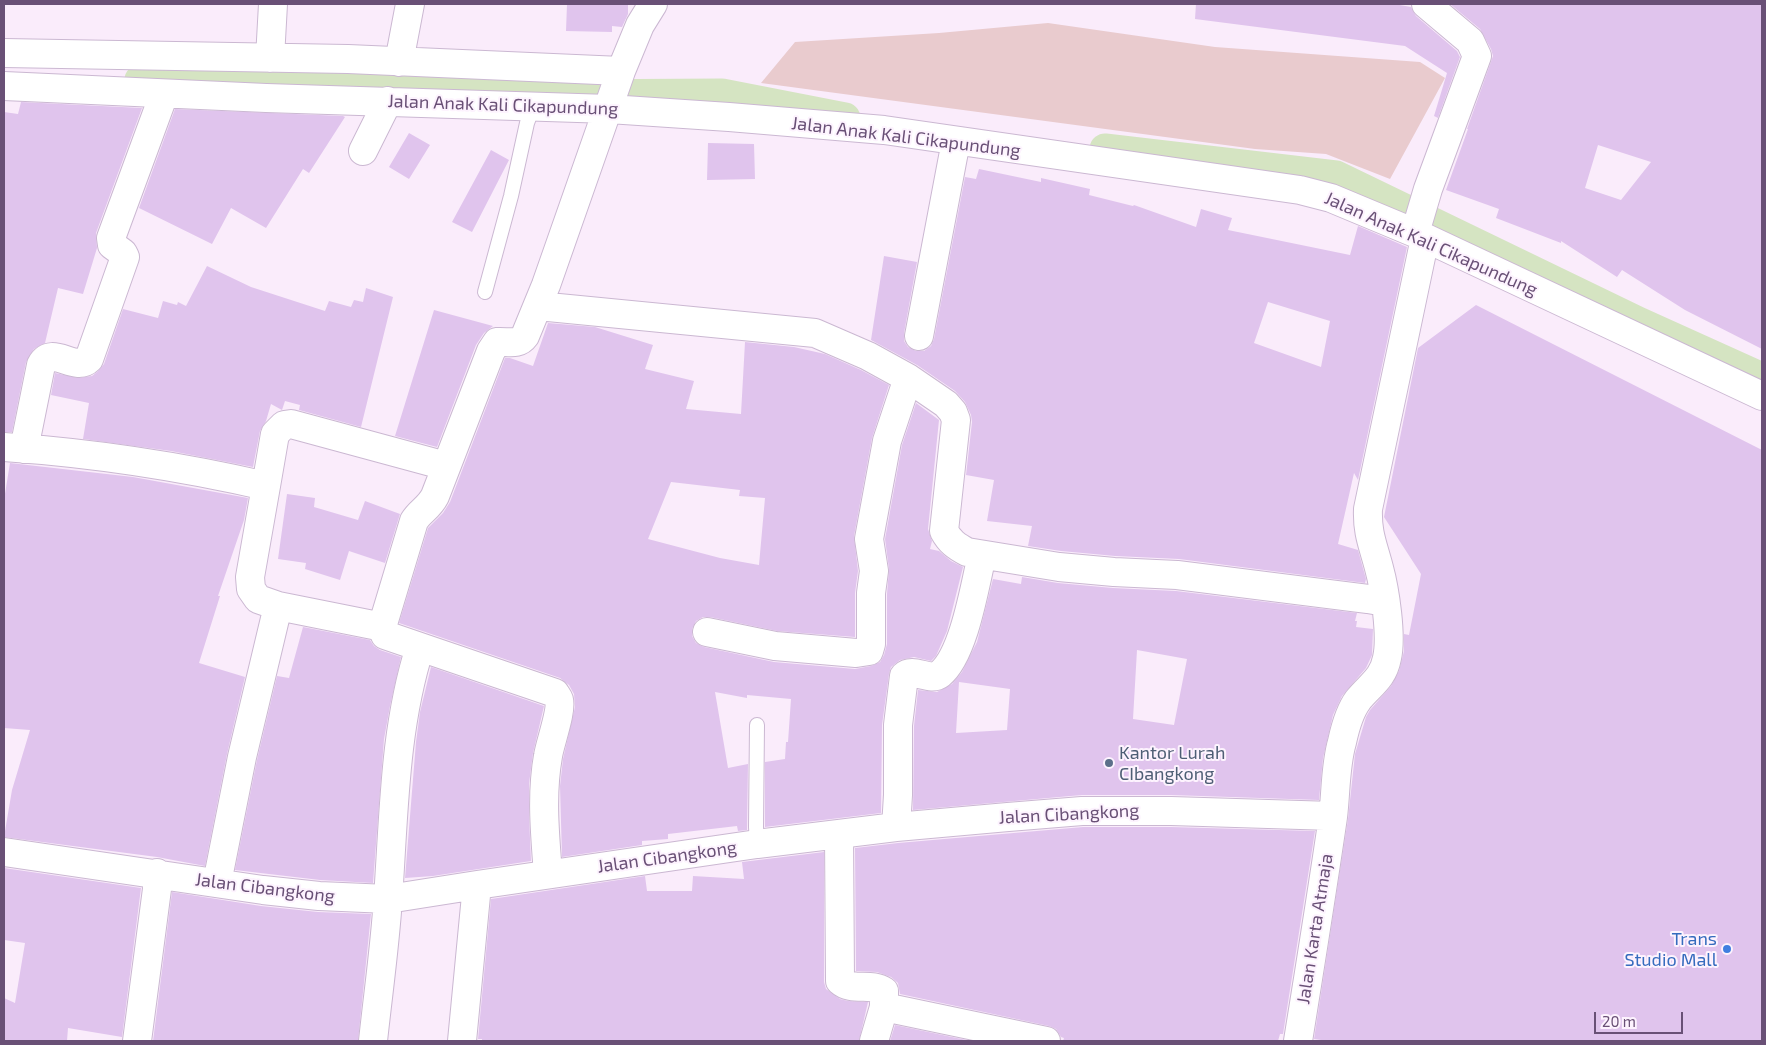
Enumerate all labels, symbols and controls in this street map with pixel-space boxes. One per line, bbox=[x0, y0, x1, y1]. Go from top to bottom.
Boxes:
street label: Jalan Anak Kali Cikapundung bbox=[387, 90, 619, 120]
street label: Jalan Anak Kali Cikapundung bbox=[790, 112, 1022, 162]
street label: Jalan Anak Kali Cikapundung bbox=[1321, 187, 1541, 301]
place label: Kantor Lurah CIbangkong bbox=[1119, 742, 1225, 784]
marker: Kantor Lurah CIbangkong bbox=[1103, 757, 1115, 769]
street label: Jalan Cibangkong bbox=[998, 800, 1140, 828]
street label: Jalan Cibangkong bbox=[596, 837, 738, 877]
street label: Jalan Karta Atmaja bbox=[1292, 852, 1338, 1006]
street label: Jalan Cibangkong bbox=[194, 869, 336, 907]
place label: Trans Studio Mall bbox=[1625, 928, 1717, 971]
marker: Trans Studio Mall bbox=[1721, 943, 1733, 955]
scale bar bbox=[1596, 1002, 1685, 1034]
text: 20 m bbox=[1602, 1012, 1636, 1030]

